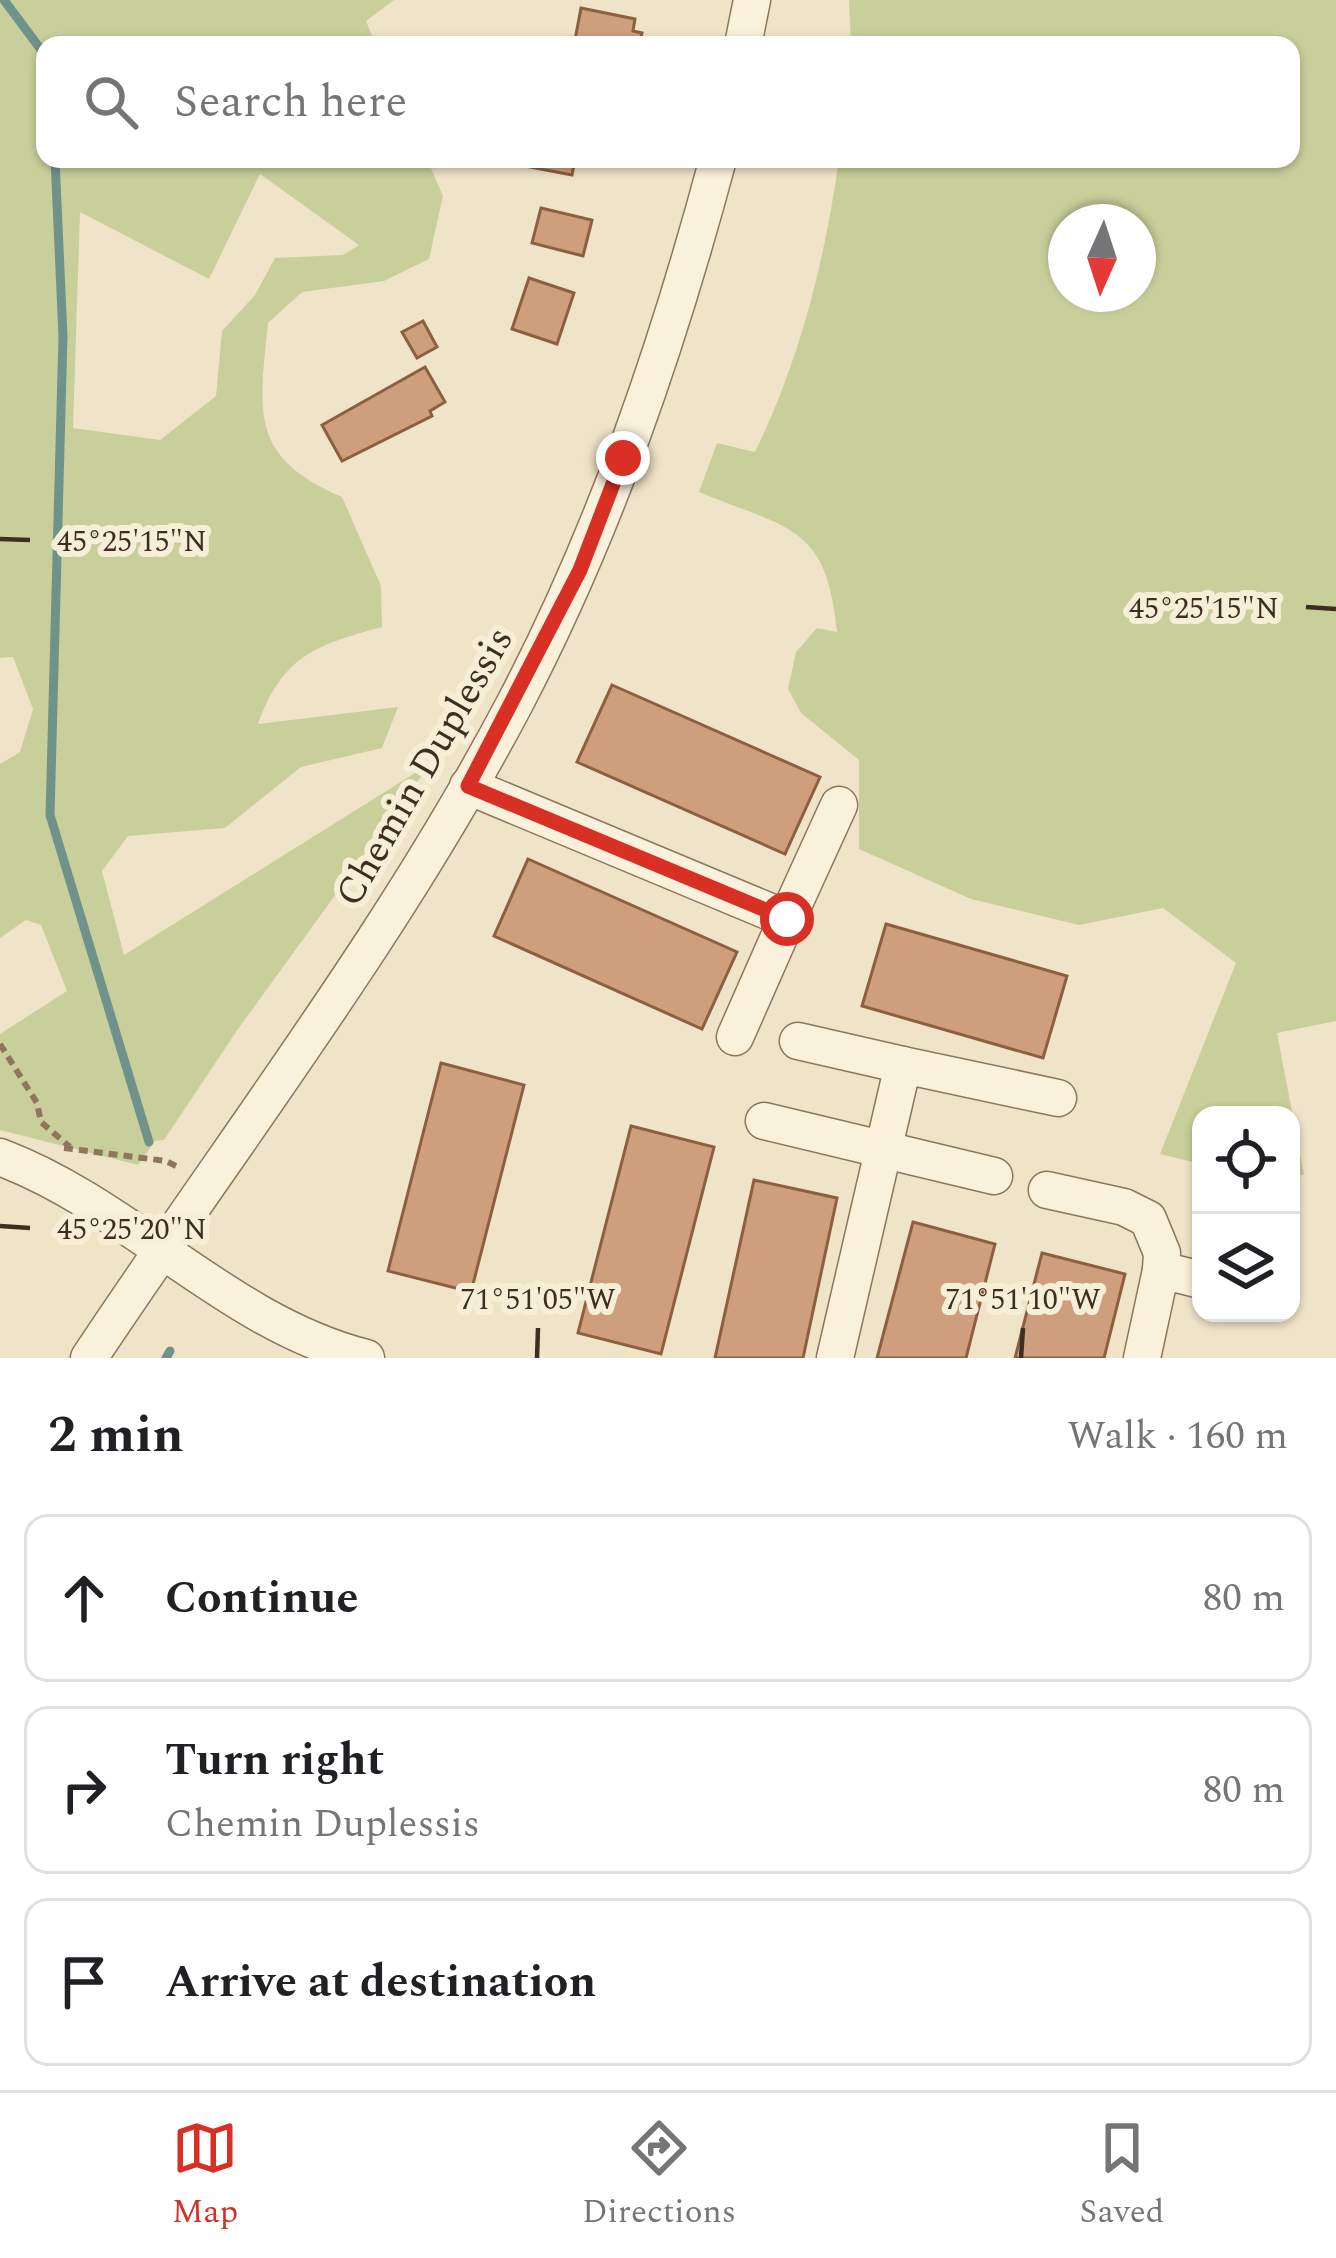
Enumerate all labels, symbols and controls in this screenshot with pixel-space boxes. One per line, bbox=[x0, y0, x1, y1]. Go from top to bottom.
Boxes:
search box bbox=[36, 36, 1300, 168]
text: Search here bbox=[174, 68, 407, 137]
icon: search bbox=[78, 69, 144, 135]
north arrow bbox=[1048, 204, 1156, 312]
route end bbox=[596, 431, 650, 485]
text: 45°25'15"N bbox=[57, 519, 207, 565]
text: 45°25'15"N bbox=[1129, 586, 1279, 632]
street label: Chemin Duplessis bbox=[321, 616, 529, 918]
route start bbox=[760, 892, 814, 946]
map controls bbox=[1192, 1106, 1300, 1322]
button: locate bbox=[1192, 1106, 1300, 1214]
text: 45°25'20"N bbox=[57, 1207, 207, 1253]
button: layers bbox=[1192, 1214, 1300, 1322]
text: 71°51'05"W bbox=[460, 1277, 616, 1323]
text: 71°51'10"W bbox=[945, 1277, 1101, 1323]
text: 2 min bbox=[48, 1397, 184, 1475]
text: Walk · 160 m bbox=[1067, 1407, 1288, 1466]
text: Continue bbox=[165, 1564, 358, 1633]
icon: ahead bbox=[51, 1565, 117, 1631]
text: 80 m bbox=[1203, 1569, 1285, 1628]
text: Turn right bbox=[165, 1726, 384, 1795]
icon: right bbox=[51, 1757, 117, 1823]
text: 80 m bbox=[1203, 1761, 1285, 1820]
text: Chemin Duplessis bbox=[165, 1795, 480, 1854]
text: Arrive at destination bbox=[165, 1948, 596, 2017]
icon: arrive bbox=[51, 1949, 117, 2015]
tab: Map bbox=[172, 2115, 238, 2237]
tab: Directions bbox=[582, 2115, 736, 2237]
tab: Saved bbox=[1080, 2115, 1164, 2237]

